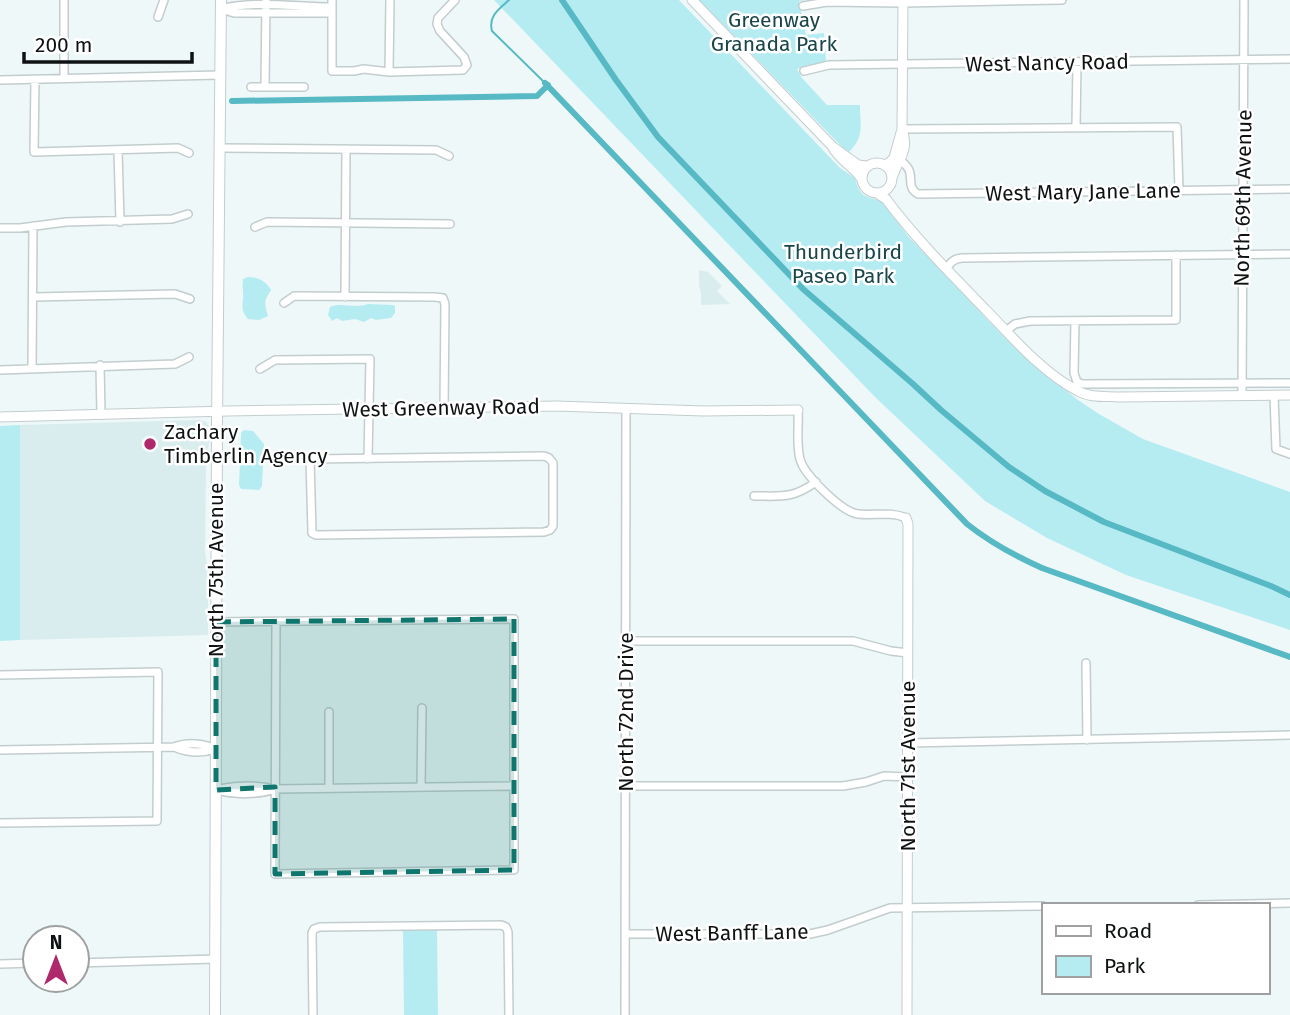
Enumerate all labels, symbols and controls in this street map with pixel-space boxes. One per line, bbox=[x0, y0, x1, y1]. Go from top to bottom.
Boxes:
park label: Greenway Granada Park bbox=[711, 7, 838, 57]
scale bar bbox=[24, 21, 192, 65]
text: 200 m bbox=[35, 32, 92, 58]
street label: West Nancy Road bbox=[965, 49, 1129, 77]
street label: North 69th Avenue bbox=[1228, 109, 1258, 287]
street label: West Mary Jane Lane bbox=[985, 177, 1181, 207]
park label: Thunderbird Paseo Park bbox=[784, 239, 902, 289]
street label: West Greenway Road bbox=[342, 393, 540, 423]
place label: Zachary Timberlin Agency bbox=[164, 419, 328, 469]
marker: Zachary Timberlin Agency bbox=[142, 436, 158, 452]
street label: North 75th Avenue bbox=[203, 483, 229, 657]
street label: North 72nd Drive bbox=[613, 632, 639, 792]
street label: North 71st Avenue bbox=[895, 681, 921, 851]
legend bbox=[1042, 903, 1269, 994]
text: Road bbox=[1104, 918, 1152, 944]
street label: West Banff Lane bbox=[655, 919, 809, 947]
north arrow bbox=[21, 924, 91, 994]
text: N bbox=[50, 931, 62, 954]
text: Park bbox=[1104, 953, 1146, 979]

